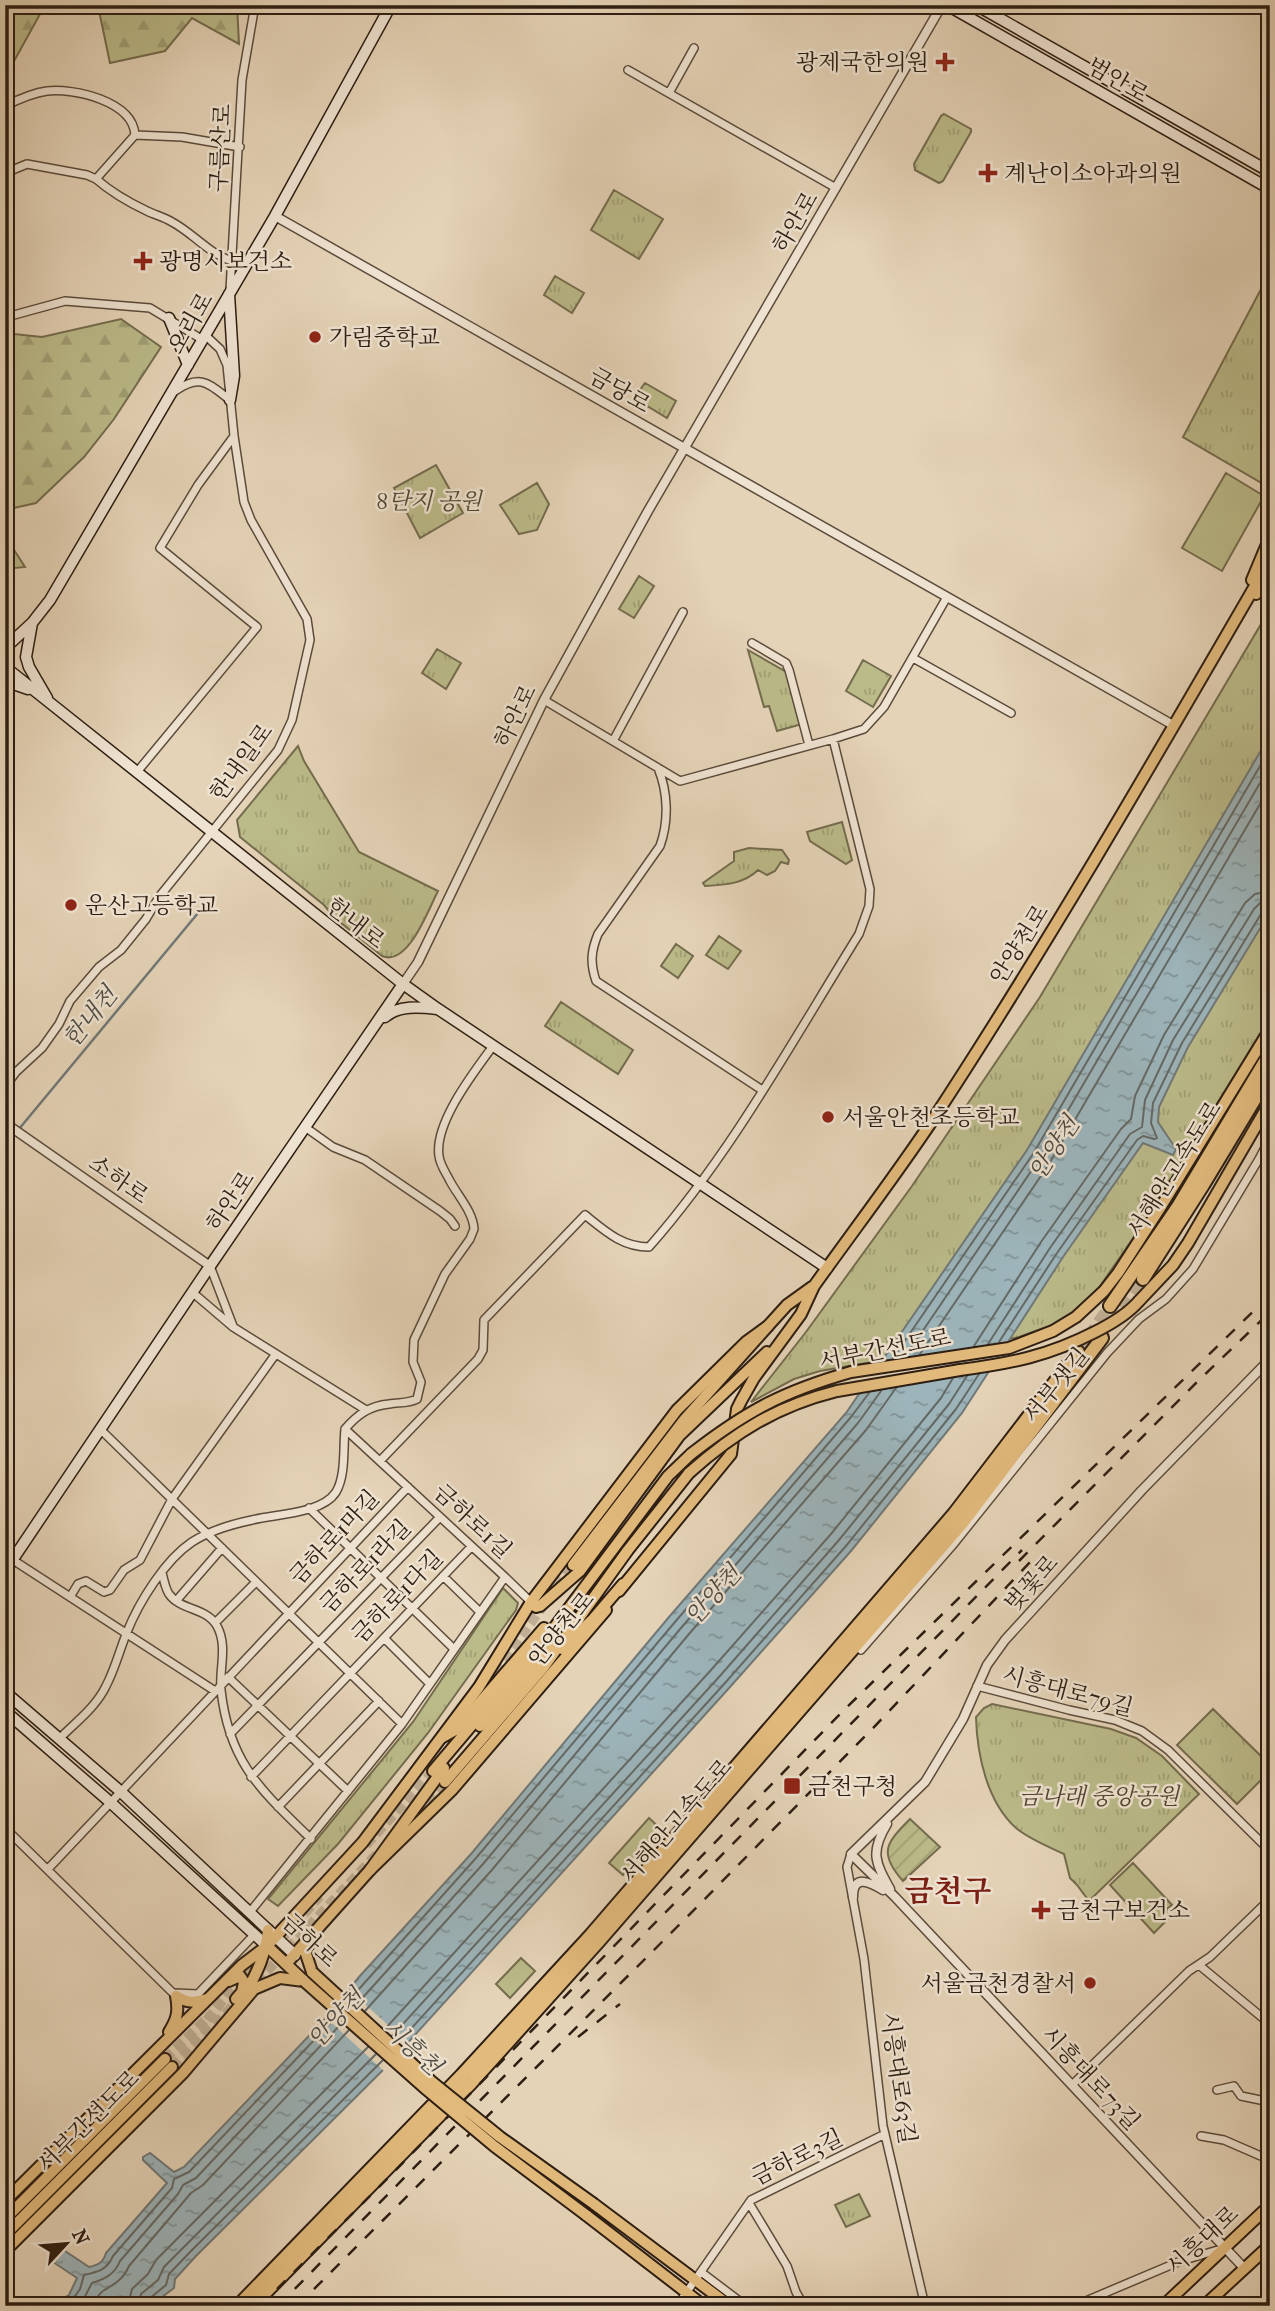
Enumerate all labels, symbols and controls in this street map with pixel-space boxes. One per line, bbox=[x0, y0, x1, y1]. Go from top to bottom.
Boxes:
place label: 광제국한의원 bbox=[796, 49, 929, 76]
marker: 광제국한의원 bbox=[935, 52, 955, 72]
street label: 범안로 bbox=[1082, 52, 1153, 109]
street label: 구름산로 bbox=[205, 103, 236, 193]
place label: 계난이소아과의원 bbox=[1004, 160, 1182, 187]
marker: 계난이소아과의원 bbox=[978, 163, 998, 183]
street label: 하안로 bbox=[767, 187, 824, 258]
place label: 광명시보건소 bbox=[159, 248, 292, 275]
marker: 광명시보건소 bbox=[133, 251, 153, 271]
street label: 오리로 bbox=[162, 288, 219, 359]
place label: 가림중학교 bbox=[329, 324, 440, 351]
marker: 가림중학교 bbox=[307, 329, 323, 345]
street label: 금당로 bbox=[584, 362, 655, 419]
park label: 8단지 공원 bbox=[376, 488, 484, 515]
street label: 하안로 bbox=[489, 680, 542, 752]
street label: 한내일로 bbox=[204, 718, 278, 806]
place label: 운산고등학교 bbox=[85, 892, 218, 919]
street label: 한내로 bbox=[321, 892, 390, 955]
marker: 운산고등학교 bbox=[63, 897, 79, 913]
street label: 안양천로 bbox=[984, 899, 1054, 989]
water label: 한내천 bbox=[57, 980, 124, 1053]
street label: 서해안고속도로 bbox=[1122, 1096, 1227, 1242]
place label: 서울안천초등학교 bbox=[842, 1104, 1020, 1131]
marker: 서울안천초등학교 bbox=[820, 1109, 836, 1125]
water label: 안양천 bbox=[1023, 1110, 1086, 1185]
street label: 소하로 bbox=[84, 1149, 154, 1210]
street label: 하안로 bbox=[201, 1166, 260, 1236]
street label: 서부간선도로 bbox=[817, 1324, 953, 1375]
street label: 서부샛길 bbox=[1018, 1342, 1095, 1428]
street label: 금하로1길 bbox=[428, 1478, 517, 1564]
street label: 금하로1마길 bbox=[284, 1485, 385, 1590]
street label: 금하로1라길 bbox=[314, 1514, 417, 1619]
street label: 금하로1다길 bbox=[346, 1544, 449, 1649]
street label: 벚꽃로 bbox=[999, 1550, 1064, 1617]
water label: 안양천 bbox=[679, 1558, 748, 1630]
street label: 안양천로 bbox=[523, 1586, 600, 1672]
street label: 시흥대로79길 bbox=[1000, 1661, 1136, 1722]
street label: 서해안고속도로 bbox=[615, 1754, 738, 1889]
place label: 금천구청 bbox=[808, 1773, 897, 1800]
marker: 금천구청 bbox=[782, 1776, 802, 1796]
park label: 금나래 중앙공원 bbox=[1019, 1783, 1181, 1810]
district label: 금천구 bbox=[905, 1874, 991, 1909]
place label: 금천구보건소 bbox=[1057, 1897, 1190, 1924]
marker: 금천구보건소 bbox=[1031, 1900, 1051, 1920]
street label: 금하로 bbox=[276, 1908, 343, 1973]
place label: 서울금천경찰서 bbox=[920, 1970, 1076, 1997]
marker: 서울금천경찰서 bbox=[1082, 1975, 1098, 1991]
water label: 안양천 bbox=[302, 1982, 371, 2053]
street label: 시흥대로63길 bbox=[876, 2010, 921, 2146]
water label: 시흥천 bbox=[377, 2013, 449, 2082]
street label: 시흥대로73길 bbox=[1036, 2021, 1145, 2136]
street label: 서부간선도로 bbox=[32, 2065, 145, 2178]
street label: 금하로3길 bbox=[747, 2124, 847, 2191]
street label: 시흥대로 bbox=[1161, 2200, 1244, 2281]
north arrow bbox=[32, 2210, 102, 2280]
text: N bbox=[67, 2226, 94, 2249]

